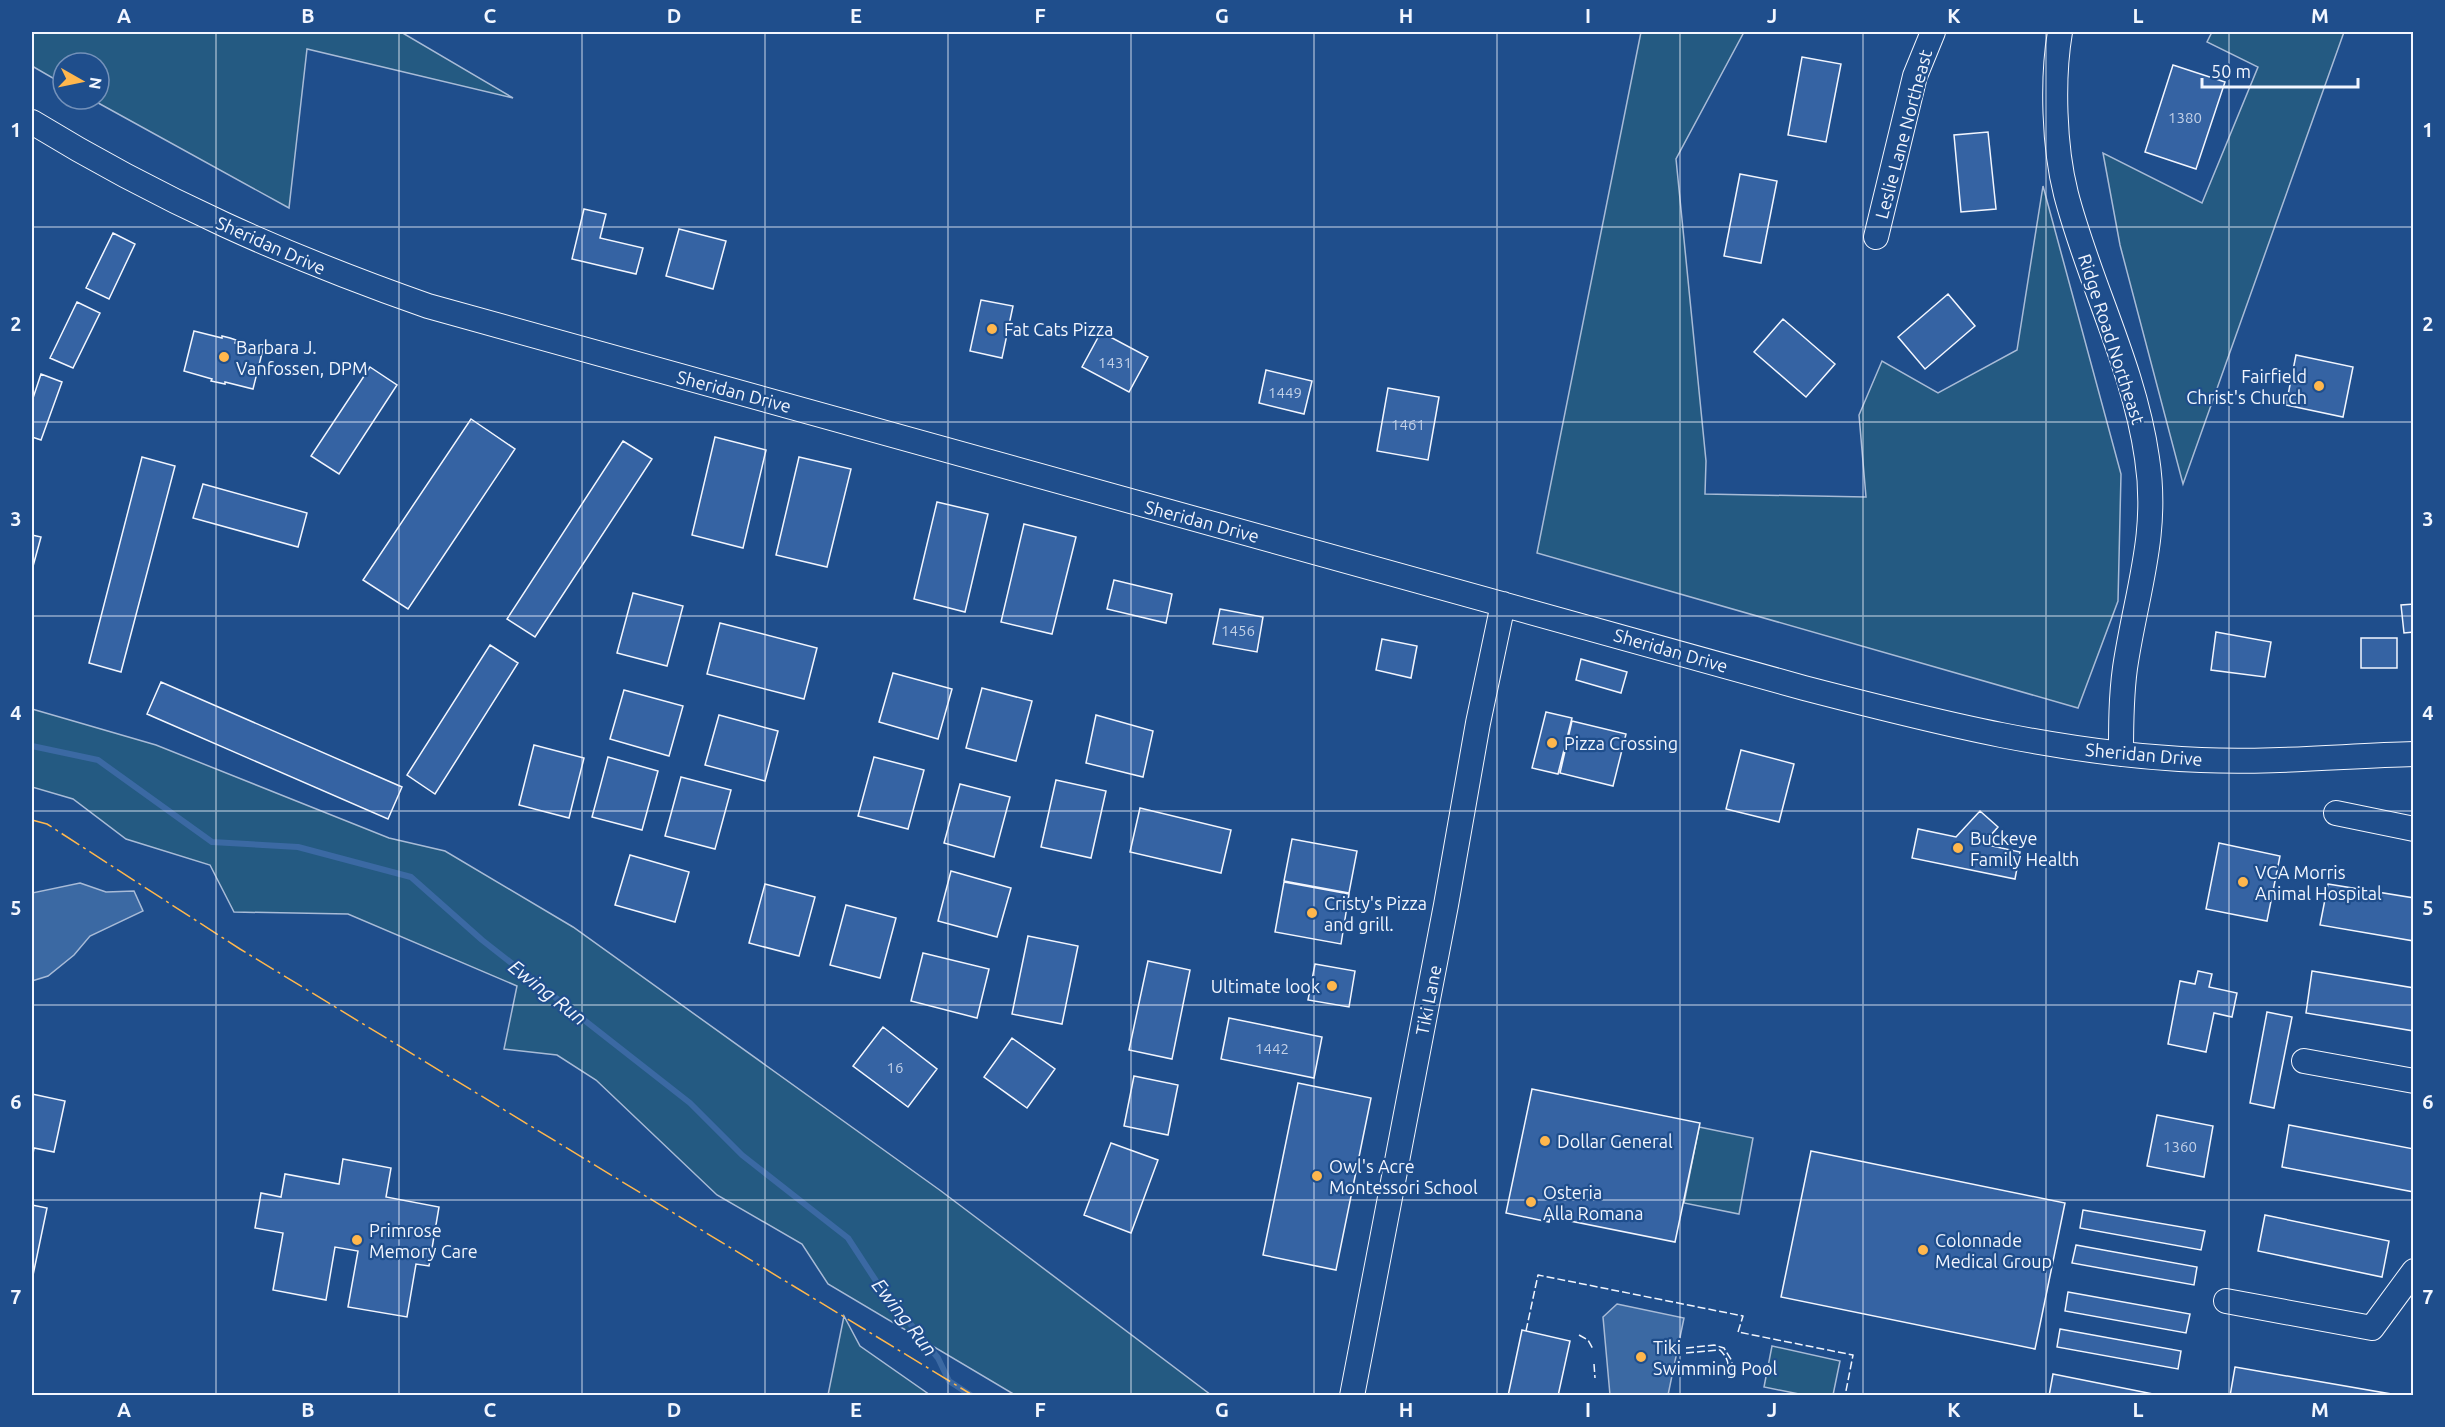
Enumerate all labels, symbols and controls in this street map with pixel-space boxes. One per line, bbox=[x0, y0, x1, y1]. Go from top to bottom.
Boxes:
text: A bbox=[117, 4, 131, 27]
text: B bbox=[301, 4, 315, 27]
text: C bbox=[484, 4, 497, 27]
text: D bbox=[667, 4, 681, 27]
text: E bbox=[850, 4, 862, 27]
text: F bbox=[1034, 4, 1046, 27]
text: G bbox=[1215, 4, 1229, 27]
text: H bbox=[1399, 4, 1413, 27]
text: I bbox=[1585, 4, 1591, 27]
text: J bbox=[1767, 4, 1777, 27]
text: K bbox=[1947, 4, 1961, 27]
text: L bbox=[2133, 4, 2144, 27]
text: M bbox=[2311, 4, 2329, 27]
street label: Leslie Lane Northeast bbox=[1871, 47, 1935, 221]
north arrow bbox=[51, 51, 111, 111]
scale bar bbox=[2202, 51, 2358, 89]
text: 50 m bbox=[2211, 61, 2251, 81]
text: N bbox=[86, 76, 106, 91]
house number: 1380 bbox=[2168, 109, 2202, 126]
text: 1 bbox=[10, 118, 22, 141]
text: 1 bbox=[2422, 118, 2434, 141]
street label: Sheridan Drive bbox=[213, 212, 329, 278]
street label: Ridge Road Northeast bbox=[2075, 251, 2149, 427]
text: 2 bbox=[10, 312, 22, 335]
text: 2 bbox=[2422, 312, 2434, 335]
place label: Fat Cats Pizza bbox=[1004, 319, 1113, 339]
marker: Fat Cats Pizza bbox=[985, 322, 999, 336]
place label: Barbara J. Vanfossen, DPM bbox=[236, 337, 368, 378]
marker: Barbara J. Vanfossen, DPM bbox=[217, 350, 231, 364]
house number: 1431 bbox=[1098, 354, 1132, 371]
street label: Sheridan Drive bbox=[675, 366, 793, 416]
place label: Fairfield Christ's Church bbox=[2186, 366, 2307, 407]
marker: Fairfield Christ's Church bbox=[2312, 379, 2326, 393]
house number: 1449 bbox=[1268, 384, 1302, 401]
house number: 1461 bbox=[1391, 416, 1425, 433]
street label: Sheridan Drive bbox=[1143, 496, 1261, 546]
text: 3 bbox=[10, 507, 22, 530]
text: 3 bbox=[2422, 507, 2434, 530]
house number: 1456 bbox=[1221, 622, 1255, 639]
street label: Sheridan Drive bbox=[1612, 624, 1730, 676]
text: 4 bbox=[10, 701, 22, 724]
text: 4 bbox=[2422, 701, 2434, 724]
place label: Pizza Crossing bbox=[1564, 733, 1678, 753]
marker: Pizza Crossing bbox=[1545, 736, 1559, 750]
street label: Sheridan Drive bbox=[2085, 739, 2203, 769]
place label: Buckeye Family Health bbox=[1970, 828, 2079, 869]
marker: Buckeye Family Health bbox=[1951, 841, 1965, 855]
place label: VCA Morris Animal Hospital bbox=[2255, 862, 2382, 903]
marker: VCA Morris Animal Hospital bbox=[2236, 875, 2250, 889]
place label: Cristy's Pizza and grill. bbox=[1324, 893, 1427, 934]
text: 5 bbox=[10, 896, 22, 919]
text: 5 bbox=[2422, 896, 2434, 919]
marker: Cristy's Pizza and grill. bbox=[1305, 906, 1319, 920]
water label: Ewing Run bbox=[505, 955, 591, 1029]
street label: Tiki Lane bbox=[1411, 963, 1445, 1037]
place label: Ultimate look bbox=[1211, 976, 1320, 996]
marker: Ultimate look bbox=[1325, 979, 1339, 993]
house number: 1442 bbox=[1255, 1040, 1289, 1057]
house number: 16 bbox=[887, 1059, 903, 1076]
text: 6 bbox=[10, 1090, 22, 1113]
text: 6 bbox=[2422, 1090, 2434, 1113]
place label: Dollar General bbox=[1557, 1131, 1673, 1151]
marker: Dollar General bbox=[1538, 1134, 1552, 1148]
house number: 1360 bbox=[2163, 1138, 2197, 1155]
place label: Owl's Acre Montessori School bbox=[1329, 1156, 1478, 1197]
marker: Owl's Acre Montessori School bbox=[1310, 1169, 1324, 1183]
place label: Osteria Alla Romana bbox=[1543, 1182, 1644, 1223]
marker: Osteria Alla Romana bbox=[1524, 1195, 1538, 1209]
place label: Primrose Memory Care bbox=[369, 1220, 478, 1261]
place label: Colonnade Medical Group bbox=[1935, 1230, 2052, 1271]
marker: Primrose Memory Care bbox=[350, 1233, 364, 1247]
marker: Colonnade Medical Group bbox=[1916, 1243, 1930, 1257]
water label: Ewing Run bbox=[868, 1274, 942, 1360]
text: 7 bbox=[10, 1285, 22, 1308]
text: 7 bbox=[2422, 1285, 2434, 1308]
place label: Tiki Swimming Pool bbox=[1653, 1337, 1778, 1378]
marker: Tiki Swimming Pool bbox=[1634, 1350, 1648, 1364]
text: A bbox=[117, 1398, 131, 1421]
text: B bbox=[301, 1398, 315, 1421]
text: C bbox=[484, 1398, 497, 1421]
text: D bbox=[667, 1398, 681, 1421]
text: E bbox=[850, 1398, 862, 1421]
text: F bbox=[1034, 1398, 1046, 1421]
text: G bbox=[1215, 1398, 1229, 1421]
text: H bbox=[1399, 1398, 1413, 1421]
text: I bbox=[1585, 1398, 1591, 1421]
text: J bbox=[1767, 1398, 1777, 1421]
text: K bbox=[1947, 1398, 1961, 1421]
text: L bbox=[2133, 1398, 2144, 1421]
text: M bbox=[2311, 1398, 2329, 1421]

